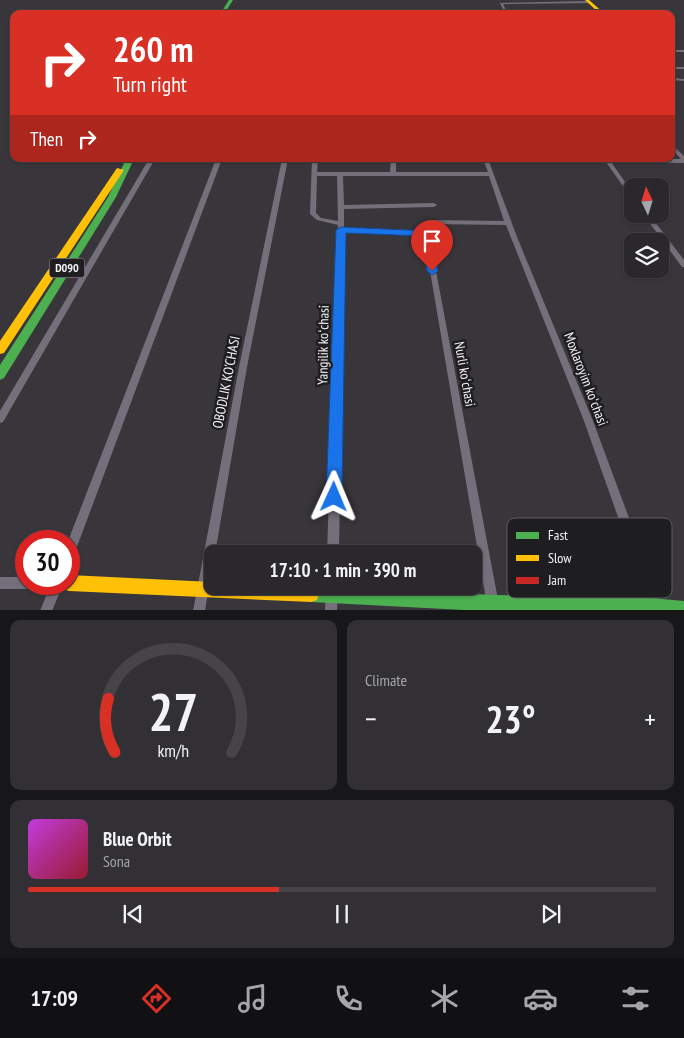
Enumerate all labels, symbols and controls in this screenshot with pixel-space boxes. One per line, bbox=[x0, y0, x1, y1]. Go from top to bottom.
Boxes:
text: 260 m bbox=[113, 26, 194, 72]
icon: right bbox=[30, 30, 95, 95]
text: Turn right bbox=[113, 70, 187, 98]
icon: right bbox=[73, 125, 101, 153]
text: Then bbox=[30, 127, 63, 151]
north arrow bbox=[624, 178, 669, 222]
map controls bbox=[624, 178, 669, 278]
pin bbox=[411, 220, 453, 271]
icon: arrive bbox=[418, 227, 446, 255]
button: layers bbox=[624, 233, 669, 278]
road number: D090 bbox=[50, 258, 84, 278]
street label: Yangilik koʻchasi bbox=[313, 305, 333, 385]
street label: Moxlaroyim koʻchasi bbox=[560, 330, 612, 428]
street label: OBODLIK KO'CHASI bbox=[208, 334, 244, 430]
street label: Nurli koʻchasi bbox=[450, 340, 480, 408]
position arrow bbox=[307, 470, 359, 522]
legend bbox=[507, 518, 672, 598]
text: Fast bbox=[548, 526, 568, 544]
speed limit sign: 30 bbox=[15, 530, 80, 595]
text: Slow bbox=[548, 549, 572, 567]
text: 17:10 · 1 min · 390 m bbox=[270, 558, 416, 582]
text: Jam bbox=[547, 571, 566, 589]
text: Climate bbox=[365, 670, 407, 690]
text: 27 bbox=[149, 678, 198, 745]
text: 23° bbox=[485, 694, 536, 743]
text: − bbox=[365, 700, 377, 737]
text: + bbox=[644, 700, 656, 737]
text: km/h bbox=[158, 739, 189, 762]
text: Blue Orbit bbox=[103, 827, 172, 851]
text: Sona bbox=[103, 851, 130, 871]
icon: previous bbox=[119, 900, 147, 928]
icon: pause bbox=[328, 900, 356, 928]
icon: next bbox=[537, 900, 565, 928]
icon: directions bbox=[139, 981, 174, 1016]
icon: music bbox=[235, 981, 270, 1016]
icon: phone bbox=[331, 981, 366, 1016]
icon: climate bbox=[427, 981, 462, 1016]
icon: car bbox=[523, 981, 558, 1016]
icon: filters bbox=[618, 981, 653, 1016]
text: 17:09 bbox=[30, 984, 78, 1012]

